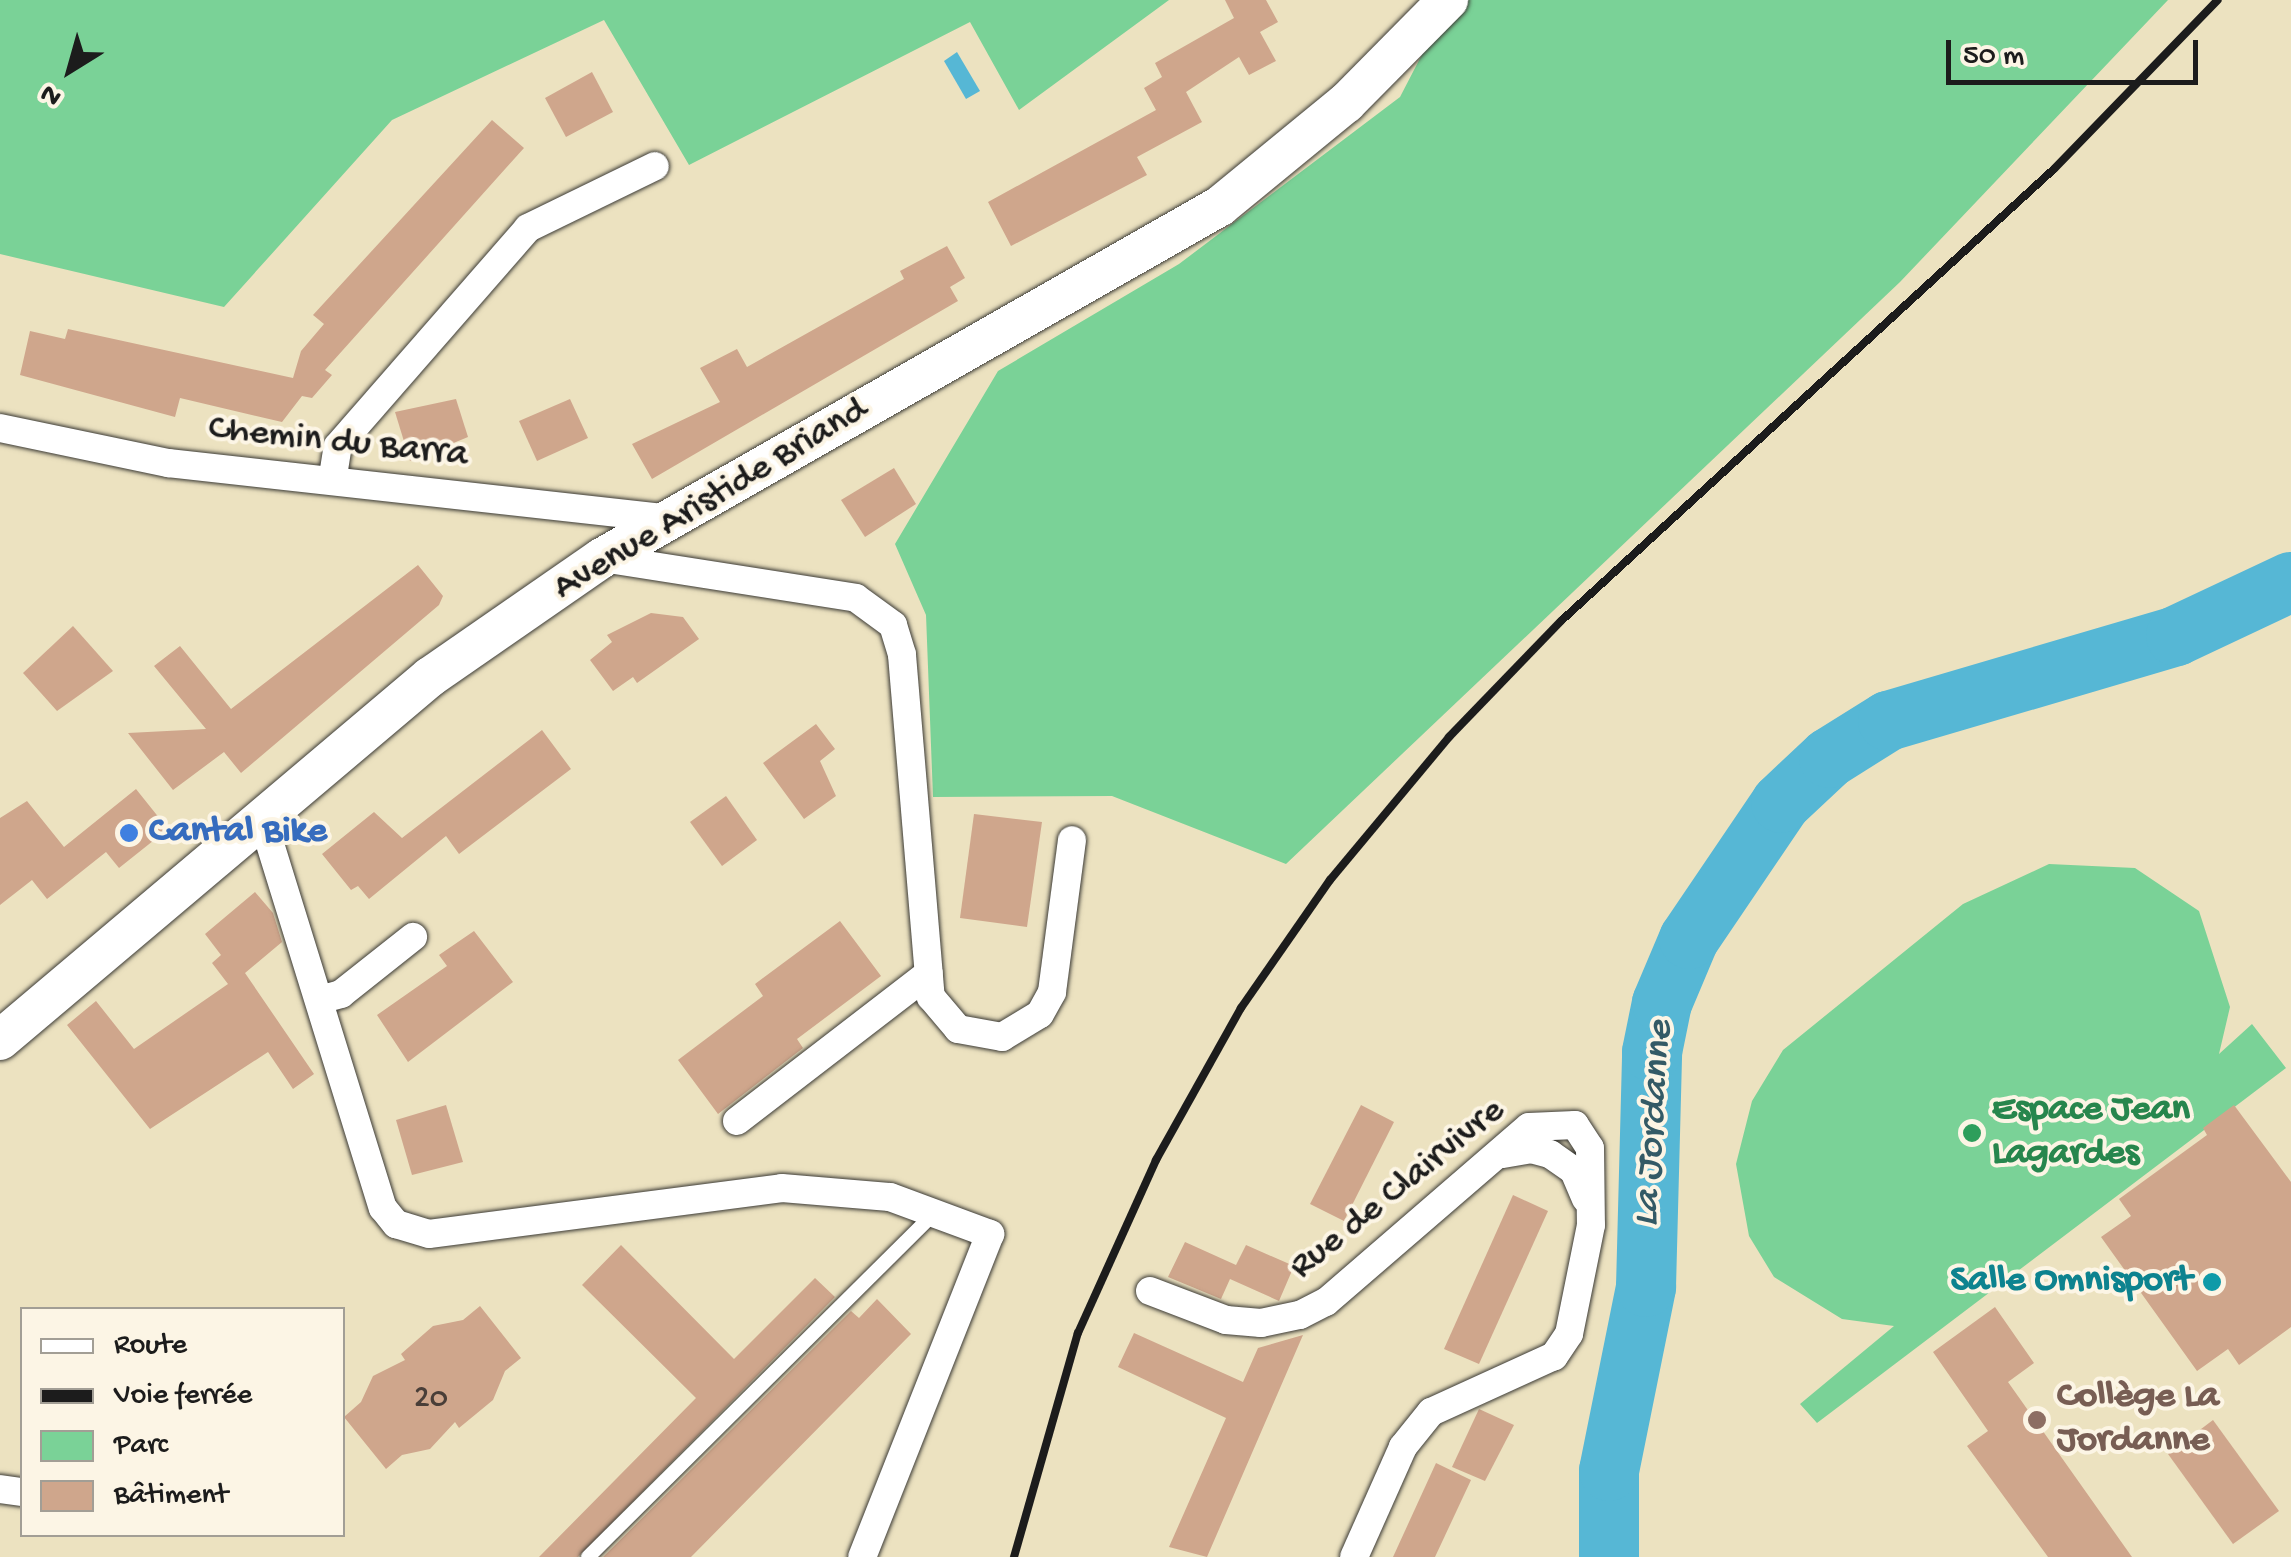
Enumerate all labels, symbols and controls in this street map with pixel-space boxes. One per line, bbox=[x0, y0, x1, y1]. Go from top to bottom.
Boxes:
north arrow bbox=[20, 20, 120, 120]
scale bar bbox=[1951, 20, 2204, 82]
text: 50 m bbox=[1963, 40, 2024, 75]
text: N bbox=[34, 76, 69, 113]
street label: Avenue Aristide Briand bbox=[546, 388, 876, 612]
street label: Chemin du Barra bbox=[206, 407, 470, 479]
place label: Cantal Bike bbox=[149, 810, 327, 856]
marker: Cantal Bike bbox=[118, 822, 140, 844]
water label: La Jordanne bbox=[1624, 1019, 1686, 1229]
place label: Espace Jean Lagardes bbox=[1992, 1088, 2190, 1178]
street label: Rue de Clairvivre bbox=[1281, 1089, 1515, 1291]
marker: Espace Jean Lagardes bbox=[1961, 1122, 1983, 1144]
place label: Salle Omnisport bbox=[1950, 1259, 2192, 1305]
marker: Salle Omnisport bbox=[2201, 1271, 2223, 1293]
legend bbox=[20, 1307, 345, 1537]
text: Route bbox=[114, 1329, 187, 1364]
place label: Collège La Jordanne bbox=[2057, 1375, 2219, 1465]
text: Voie ferrée bbox=[114, 1379, 252, 1414]
house number: 20 bbox=[414, 1380, 448, 1418]
marker: Collège La Jordanne bbox=[2026, 1409, 2048, 1431]
text: Parc bbox=[114, 1429, 168, 1464]
text: Bâtiment bbox=[114, 1479, 228, 1514]

